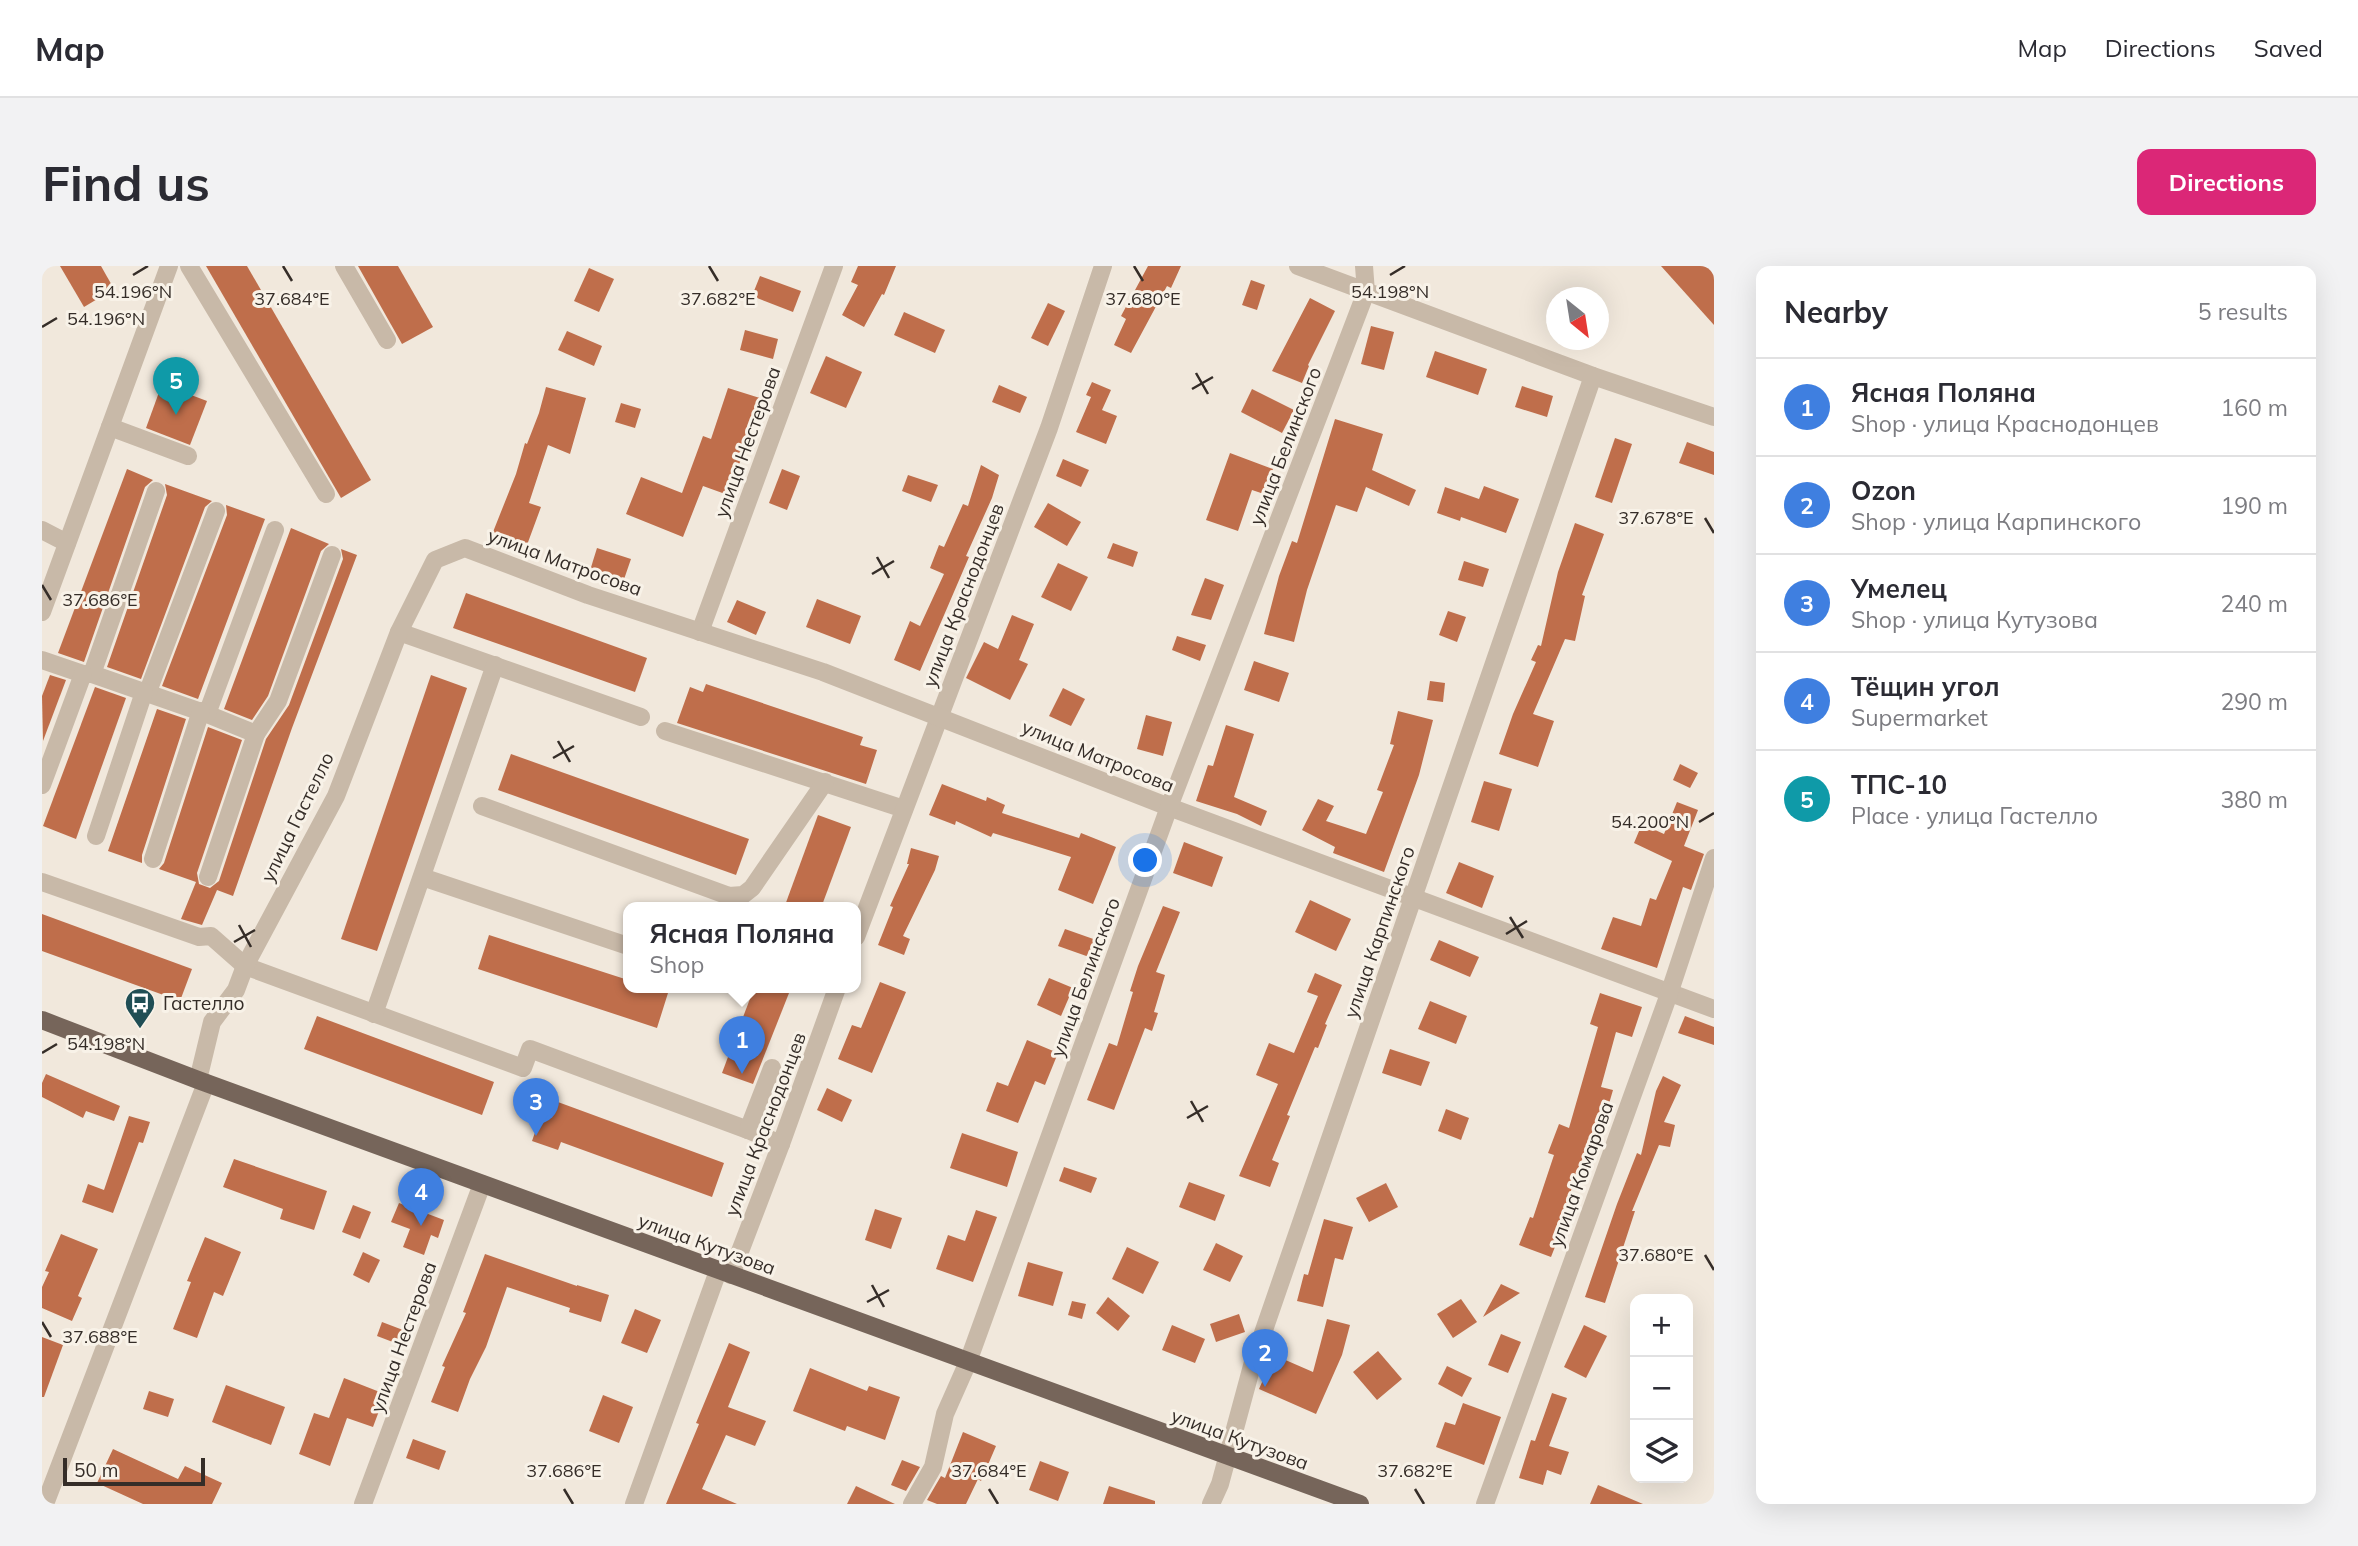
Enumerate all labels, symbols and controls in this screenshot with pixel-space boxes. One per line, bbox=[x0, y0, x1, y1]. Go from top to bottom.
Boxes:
text: Map bbox=[35, 28, 105, 69]
text: Map bbox=[2017, 33, 2067, 63]
text: Directions bbox=[2105, 33, 2216, 63]
text: Saved bbox=[2254, 33, 2323, 63]
button: Directions bbox=[2137, 149, 2316, 215]
text: Find us bbox=[42, 152, 210, 213]
text: 54.196°N bbox=[94, 280, 172, 303]
text: 54.198°N bbox=[1351, 280, 1429, 303]
text: 37.684°E bbox=[254, 287, 330, 310]
text: 37.682°E bbox=[680, 287, 756, 310]
text: 37.680°E bbox=[1105, 287, 1181, 310]
north arrow bbox=[1546, 287, 1609, 350]
text: Nearby bbox=[1784, 293, 1888, 331]
text: 5 results bbox=[2198, 297, 2288, 326]
text: 54.196°N bbox=[67, 307, 145, 330]
pin: 5 bbox=[153, 357, 199, 415]
street label: улица Нестерова bbox=[709, 363, 785, 521]
street label: улица Белинского bbox=[1244, 363, 1326, 529]
text: Ясная Поляна bbox=[1851, 376, 2036, 409]
text: 1 bbox=[1800, 393, 1814, 422]
text: 160 m bbox=[2220, 393, 2288, 422]
text: Shop · улица Краснодонцев bbox=[1851, 409, 2159, 438]
text: Ozon bbox=[1851, 474, 1916, 507]
text: 2 bbox=[1800, 491, 1814, 520]
text: 190 m bbox=[2220, 491, 2288, 520]
street label: улица Краснодонцев bbox=[917, 500, 1009, 690]
text: 37.678°E bbox=[1618, 506, 1694, 529]
text: Shop · улица Карпинского bbox=[1851, 507, 2141, 536]
street label: улица Матросова bbox=[485, 523, 645, 601]
text: Умелец bbox=[1851, 572, 1947, 605]
text: 37.686°E bbox=[62, 588, 138, 611]
text: 3 bbox=[1800, 589, 1814, 618]
text: 240 m bbox=[2220, 589, 2288, 618]
text: Shop · улица Кутузова bbox=[1851, 605, 2098, 634]
text: Тёщин угол bbox=[1851, 670, 2000, 703]
text: 4 bbox=[1800, 687, 1814, 716]
text: 290 m bbox=[2220, 687, 2288, 716]
text: Supermarket bbox=[1851, 703, 1988, 732]
street label: улица Матросова bbox=[1018, 714, 1178, 798]
street label: улица Гастелло bbox=[255, 748, 339, 886]
text: ТПС-10 bbox=[1851, 768, 1947, 801]
text: 5 bbox=[1800, 785, 1814, 814]
text: 380 m bbox=[2220, 785, 2288, 814]
text: Place · улица Гастелло bbox=[1851, 801, 2098, 830]
text: 54.200°N bbox=[1611, 810, 1689, 833]
your location bbox=[1128, 843, 1162, 877]
street label: улица Карпинского bbox=[1338, 843, 1420, 1021]
street label: улица Белинского bbox=[1045, 894, 1125, 1060]
popup bbox=[623, 902, 861, 993]
text: Ясная Поляна bbox=[649, 917, 835, 950]
text: Shop bbox=[649, 950, 704, 979]
bus stop icon: Гастелло bbox=[123, 986, 157, 1030]
place label: Гастелло bbox=[163, 991, 245, 1015]
pin: 1 bbox=[719, 1016, 765, 1074]
street label: улица Краснодонцев bbox=[719, 1029, 811, 1219]
text: 54.198°N bbox=[67, 1032, 145, 1055]
pin: 3 bbox=[513, 1078, 559, 1136]
street label: улица Комарова bbox=[1544, 1098, 1618, 1250]
pin: 4 bbox=[398, 1168, 444, 1226]
street label: улица Кутузова bbox=[635, 1208, 779, 1280]
text: 37.680°E bbox=[1618, 1243, 1694, 1266]
street label: улица Нестерова bbox=[365, 1258, 441, 1416]
map controls bbox=[1630, 1294, 1693, 1483]
button: + bbox=[1630, 1294, 1693, 1357]
text: 37.688°E bbox=[62, 1325, 138, 1348]
pin: 2 bbox=[1242, 1329, 1288, 1387]
button: − bbox=[1630, 1357, 1693, 1420]
street label: улица Кутузова bbox=[1168, 1403, 1312, 1475]
button: layers bbox=[1630, 1420, 1693, 1483]
scale bar bbox=[63, 1455, 205, 1487]
text: 50 m bbox=[74, 1458, 118, 1482]
text: 37.686°E bbox=[526, 1459, 602, 1482]
text: 37.684°E bbox=[951, 1459, 1027, 1482]
text: 37.682°E bbox=[1377, 1459, 1453, 1482]

